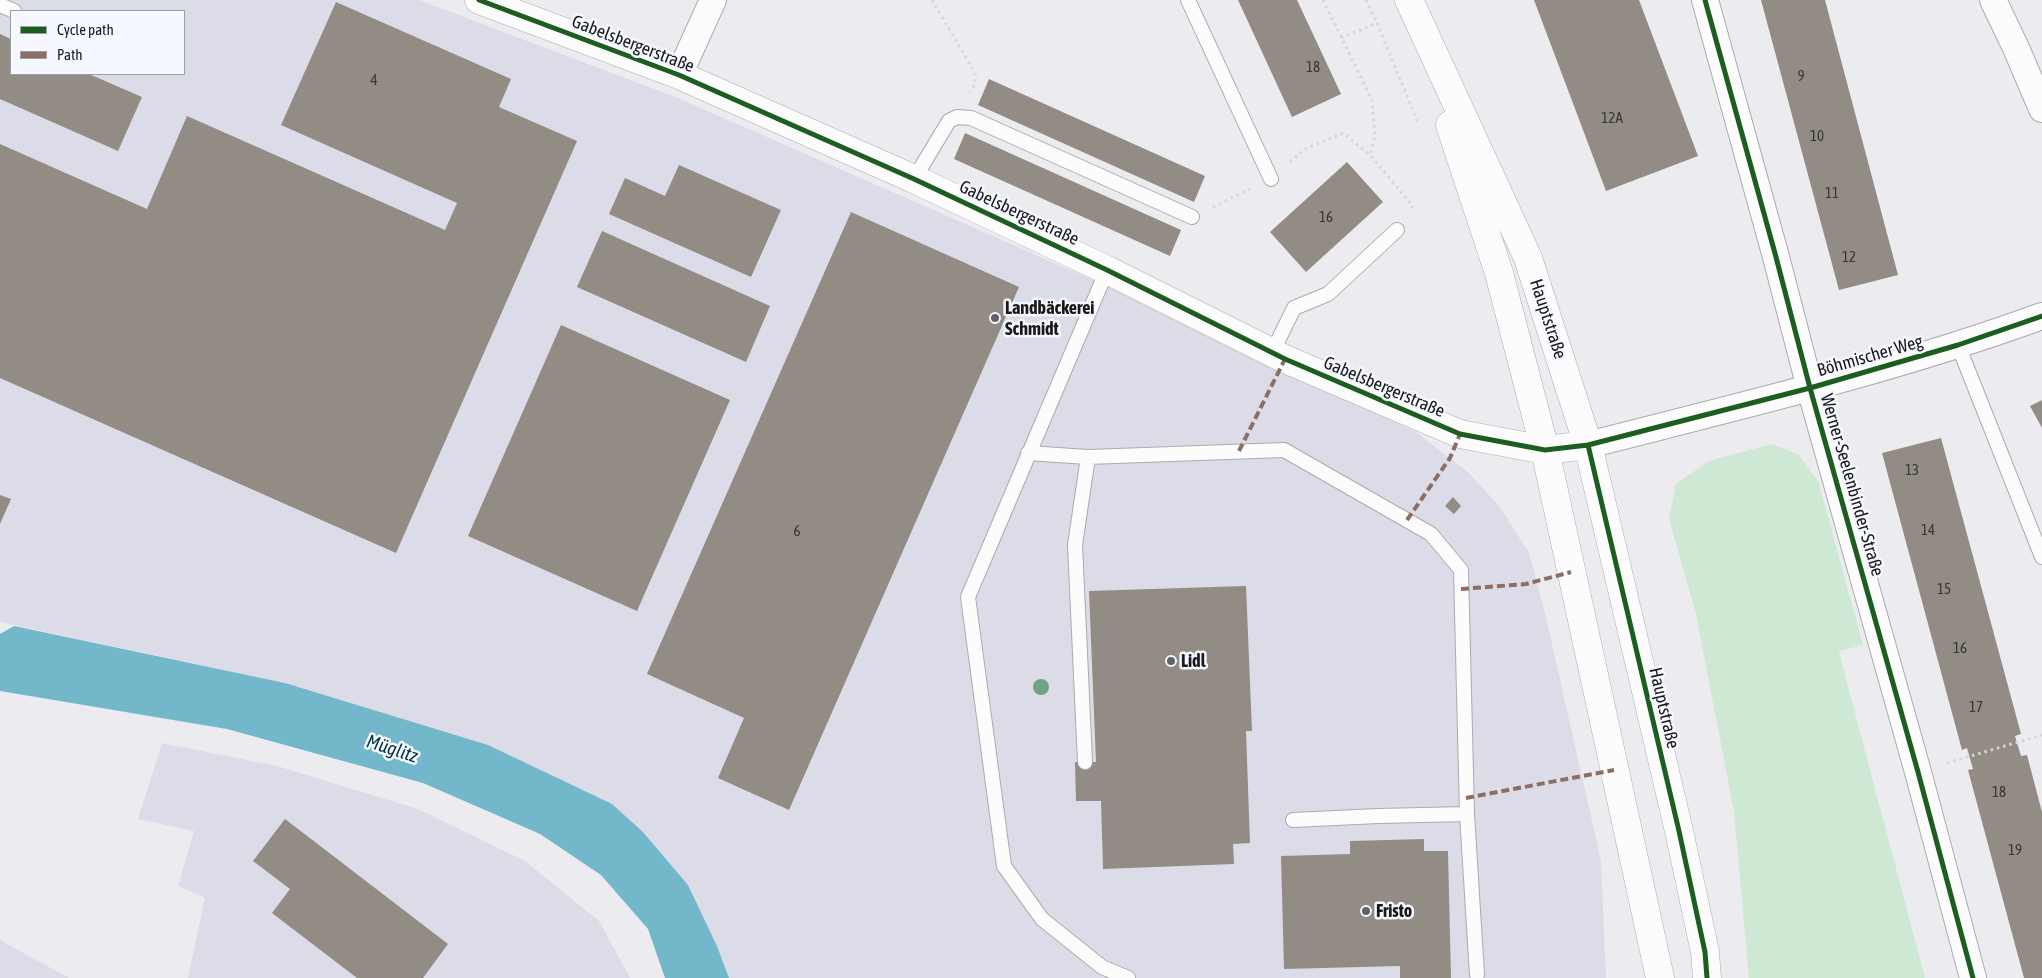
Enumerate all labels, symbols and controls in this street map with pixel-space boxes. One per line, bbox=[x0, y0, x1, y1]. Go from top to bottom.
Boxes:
legend bbox=[10, 10, 185, 75]
street label: Gabelsbergerstraße bbox=[569, 11, 697, 77]
text: Cycle path bbox=[57, 21, 114, 38]
text: Path bbox=[57, 46, 83, 63]
house number: 18 bbox=[1306, 58, 1320, 76]
house number: 9 bbox=[1797, 67, 1805, 85]
house number: 4 bbox=[370, 71, 378, 89]
house number: 12A bbox=[1601, 109, 1623, 127]
house number: 10 bbox=[1810, 127, 1824, 145]
street label: Gabelsbergerstraße bbox=[956, 176, 1082, 250]
house number: 11 bbox=[1825, 184, 1839, 202]
house number: 16 bbox=[1319, 208, 1333, 226]
house number: 12 bbox=[1842, 248, 1856, 266]
street label: Hauptstraße bbox=[1525, 276, 1571, 362]
place label: Landbäckerei Schmidt bbox=[1005, 297, 1095, 340]
marker: Landbäckerei Schmidt bbox=[989, 312, 1001, 324]
street label: Böhmischer Weg bbox=[1815, 331, 1925, 381]
street label: Gabelsbergerstraße bbox=[1320, 352, 1448, 422]
street label: Werner-Seelenbinder-Straße bbox=[1816, 391, 1888, 579]
house number: 13 bbox=[1905, 461, 1919, 479]
house number: 14 bbox=[1921, 521, 1935, 539]
house number: 6 bbox=[793, 522, 801, 540]
house number: 15 bbox=[1937, 580, 1951, 598]
house number: 16 bbox=[1953, 639, 1967, 657]
place label: Lidl bbox=[1181, 650, 1205, 672]
marker: Lidl bbox=[1165, 655, 1177, 667]
street label: Hauptstraße bbox=[1644, 665, 1684, 751]
house number: 17 bbox=[1969, 698, 1983, 716]
water label: Müglitz bbox=[363, 730, 421, 768]
house number: 18 bbox=[1992, 783, 2006, 801]
house number: 19 bbox=[2008, 841, 2022, 859]
place label: Fristo bbox=[1376, 900, 1412, 922]
marker: Fristo bbox=[1360, 905, 1372, 917]

